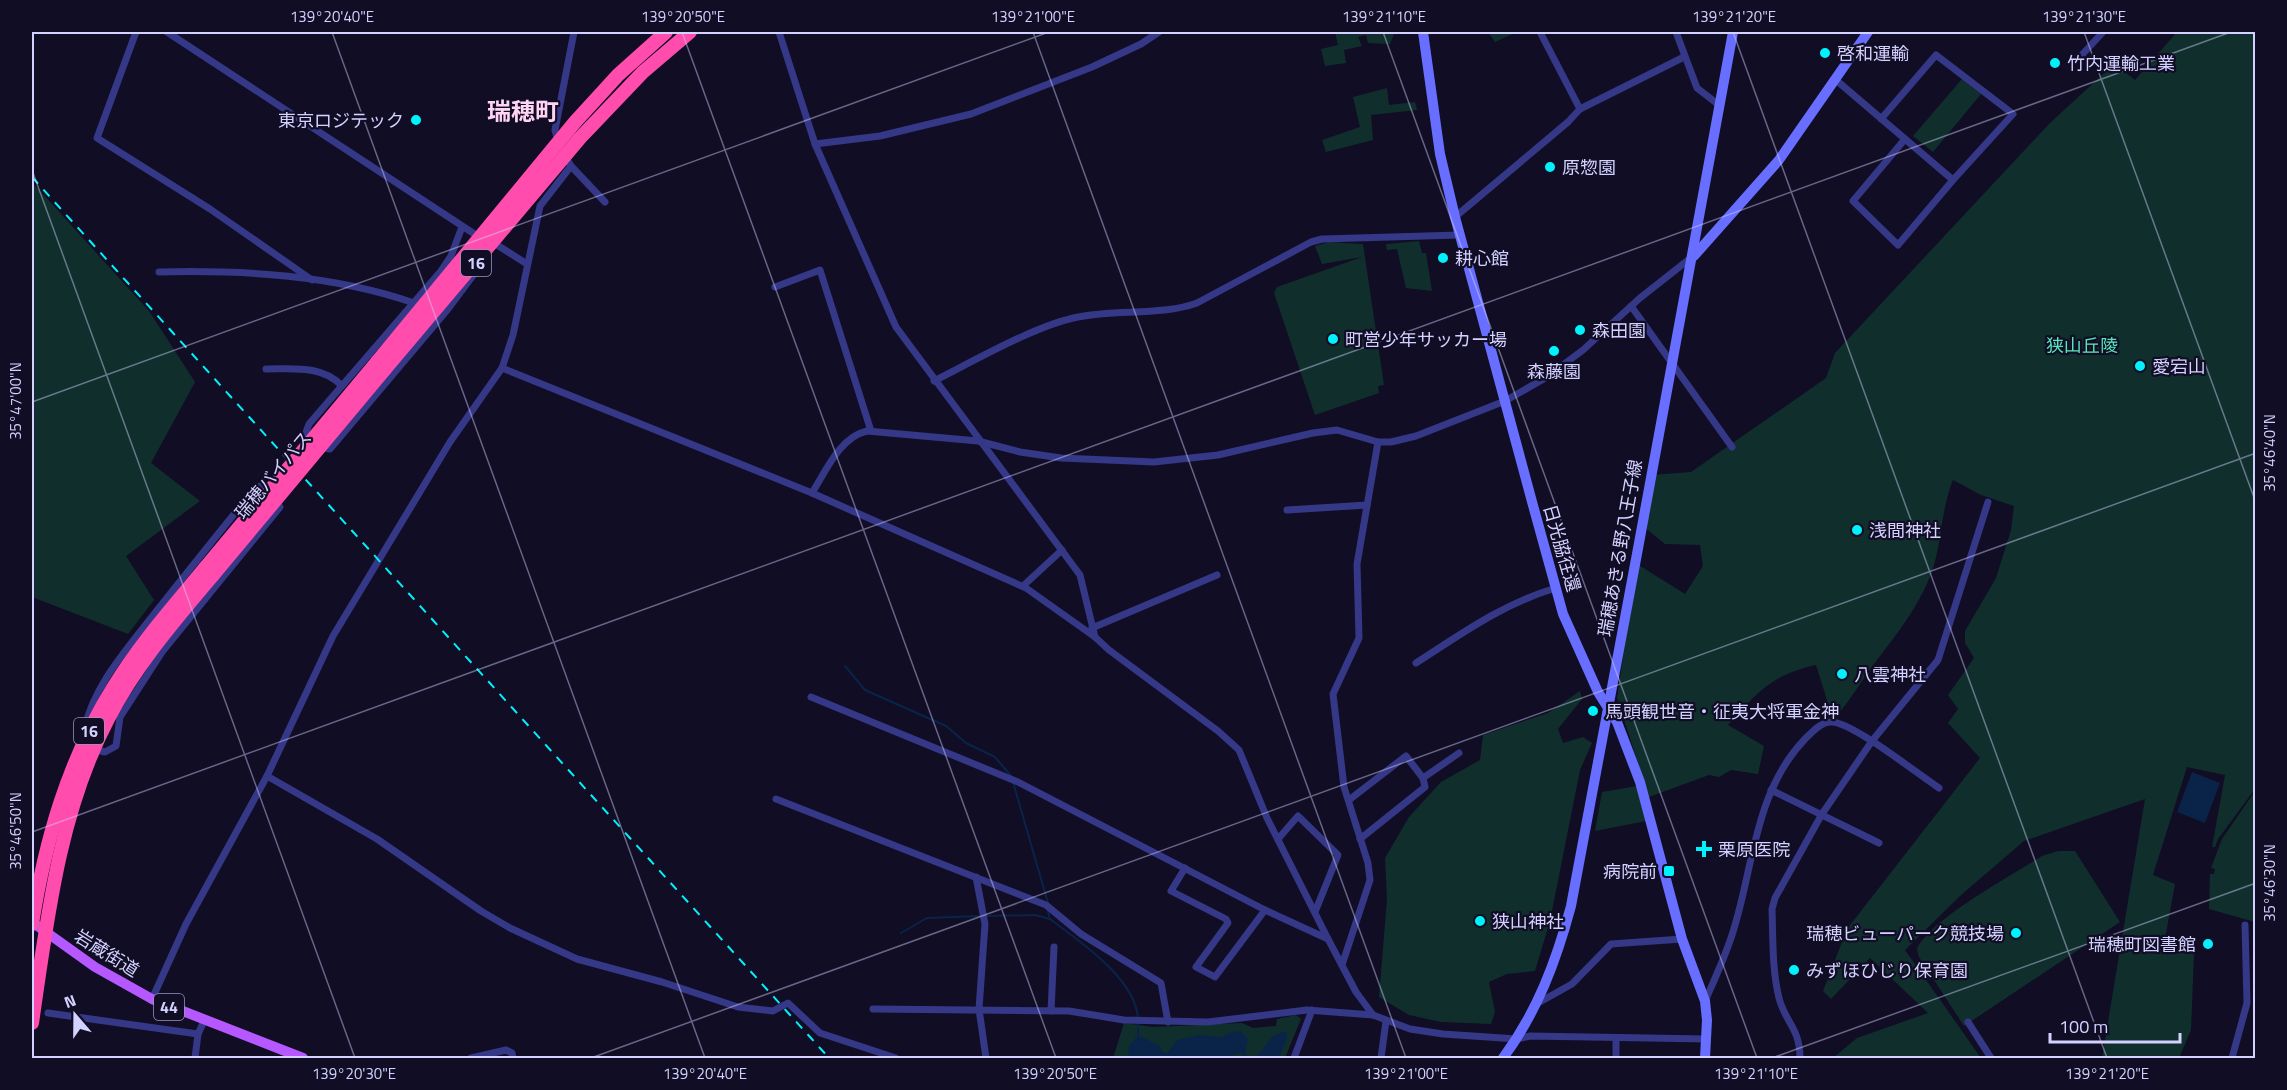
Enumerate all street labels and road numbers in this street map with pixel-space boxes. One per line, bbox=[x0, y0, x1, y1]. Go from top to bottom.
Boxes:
road number: 16 bbox=[461, 250, 491, 276]
street label: 瑞穂バイパス bbox=[228, 425, 318, 525]
street label: 瑞穂あきる野八王子線 bbox=[1591, 457, 1649, 639]
street label: 日光脇往還 bbox=[1537, 501, 1587, 595]
road number: 16 bbox=[74, 718, 104, 744]
street label: 岩蔵街道 bbox=[69, 922, 145, 984]
road number: 44 bbox=[154, 994, 184, 1020]

